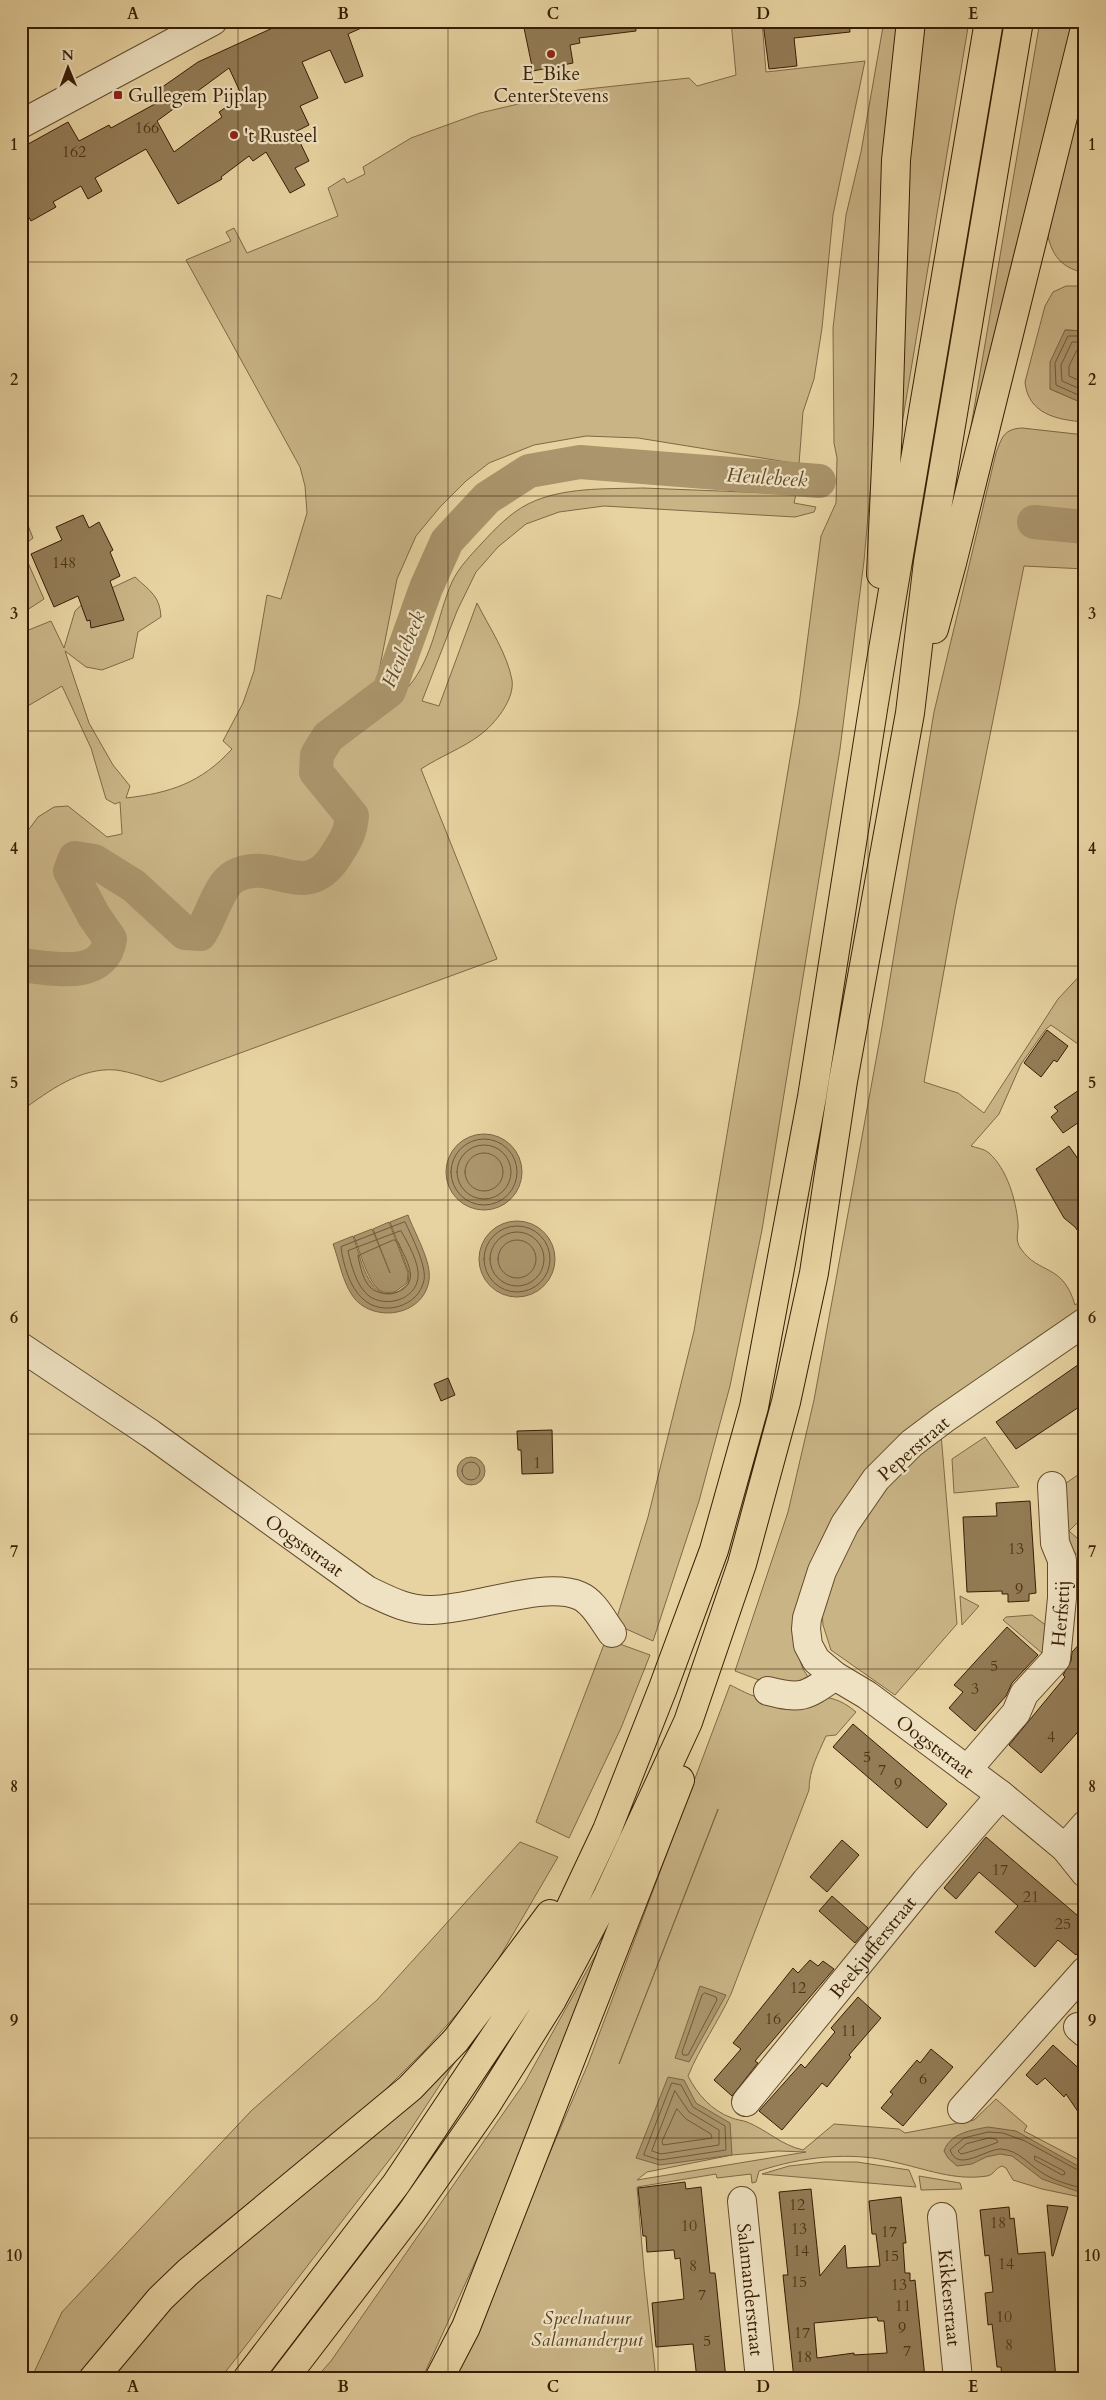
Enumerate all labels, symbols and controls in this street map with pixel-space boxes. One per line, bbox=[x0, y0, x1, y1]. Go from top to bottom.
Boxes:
text: A bbox=[127, 3, 139, 25]
text: B bbox=[337, 3, 349, 25]
text: C bbox=[547, 3, 559, 25]
text: D bbox=[756, 3, 770, 25]
text: E bbox=[968, 3, 978, 25]
north arrow bbox=[42, 42, 92, 92]
text: N bbox=[62, 46, 74, 65]
marker: E_Bike CenterStevens bbox=[545, 48, 557, 60]
place label: E_Bike CenterStevens bbox=[493, 61, 609, 109]
place label: Gullegem Pijplap bbox=[128, 83, 267, 109]
marker: Gullegem Pijplap bbox=[112, 89, 124, 101]
house number: 166 bbox=[135, 117, 159, 139]
place label: 't Rusteel bbox=[244, 123, 318, 149]
marker: 't Rusteel bbox=[228, 129, 240, 141]
text: 1 bbox=[10, 134, 18, 156]
text: 1 bbox=[1088, 134, 1096, 156]
house number: 162 bbox=[62, 141, 86, 163]
text: 2 bbox=[10, 369, 18, 391]
text: 2 bbox=[1088, 369, 1096, 391]
water label: Heulebeek bbox=[726, 461, 808, 494]
house number: 148 bbox=[52, 552, 76, 574]
text: 3 bbox=[10, 603, 18, 625]
text: 3 bbox=[1088, 603, 1096, 625]
water label: Heulebeek bbox=[375, 607, 432, 692]
text: 4 bbox=[10, 838, 18, 860]
text: 4 bbox=[1088, 838, 1096, 860]
text: 5 bbox=[10, 1072, 18, 1094]
text: 5 bbox=[1088, 1072, 1096, 1094]
text: 6 bbox=[10, 1307, 18, 1329]
text: 6 bbox=[1088, 1307, 1096, 1329]
street label: Peperstraat bbox=[872, 1410, 955, 1487]
house number: 1 bbox=[533, 1452, 541, 1474]
street label: Oogststraat bbox=[259, 1508, 349, 1583]
house number: 13 bbox=[1008, 1538, 1024, 1560]
text: 7 bbox=[10, 1541, 18, 1563]
text: 7 bbox=[1088, 1541, 1096, 1563]
house number: 9 bbox=[1015, 1578, 1023, 1600]
street label: Herfsttij bbox=[1045, 1580, 1076, 1648]
house number: 5 bbox=[990, 1655, 998, 1677]
house number: 3 bbox=[971, 1678, 979, 1700]
street label: Oogststraat bbox=[890, 1709, 979, 1785]
house number: 4 bbox=[1047, 1726, 1055, 1748]
house number: 5 bbox=[863, 1746, 871, 1768]
house number: 7 bbox=[878, 1759, 886, 1781]
house number: 9 bbox=[894, 1773, 902, 1795]
text: 8 bbox=[10, 1776, 18, 1798]
text: 8 bbox=[1088, 1776, 1096, 1798]
house number: 17 bbox=[992, 1859, 1008, 1881]
house number: 21 bbox=[1023, 1886, 1039, 1908]
street label: Beekjufferstraat bbox=[824, 1891, 923, 2004]
house number: 25 bbox=[1055, 1913, 1071, 1935]
house number: 12 bbox=[790, 1977, 806, 1999]
house number: 16 bbox=[765, 2008, 781, 2030]
text: 9 bbox=[10, 2010, 18, 2032]
text: 9 bbox=[1088, 2010, 1096, 2032]
house number: 11 bbox=[841, 2020, 857, 2042]
house number: 6 bbox=[919, 2068, 927, 2090]
house number: 12 bbox=[789, 2194, 805, 2216]
house number: 18 bbox=[990, 2212, 1006, 2234]
house number: 10 bbox=[681, 2215, 697, 2237]
house number: 13 bbox=[791, 2218, 807, 2240]
house number: 17 bbox=[881, 2221, 897, 2243]
street label: Salamanderstraat bbox=[730, 2222, 770, 2357]
house number: 14 bbox=[793, 2240, 809, 2262]
text: 10 bbox=[6, 2245, 22, 2267]
house number: 15 bbox=[883, 2245, 899, 2267]
text: 10 bbox=[1084, 2245, 1100, 2267]
street label: Kikkerstraat bbox=[931, 2248, 967, 2347]
house number: 14 bbox=[998, 2253, 1014, 2275]
house number: 8 bbox=[689, 2255, 697, 2277]
house number: 15 bbox=[791, 2271, 807, 2293]
house number: 13 bbox=[891, 2274, 907, 2296]
house number: 7 bbox=[698, 2284, 706, 2306]
house number: 11 bbox=[895, 2295, 911, 2317]
park label: Speelnatuur Salamanderput bbox=[531, 2305, 643, 2353]
house number: 10 bbox=[996, 2306, 1012, 2328]
house number: 9 bbox=[898, 2317, 906, 2339]
house number: 17 bbox=[794, 2322, 810, 2344]
house number: 5 bbox=[703, 2330, 711, 2352]
house number: 8 bbox=[1005, 2334, 1013, 2356]
house number: 7 bbox=[903, 2340, 911, 2362]
house number: 18 bbox=[796, 2346, 812, 2368]
text: A bbox=[127, 2376, 139, 2398]
text: B bbox=[337, 2376, 349, 2398]
text: C bbox=[547, 2376, 559, 2398]
text: D bbox=[756, 2376, 770, 2398]
text: E bbox=[968, 2376, 978, 2398]

